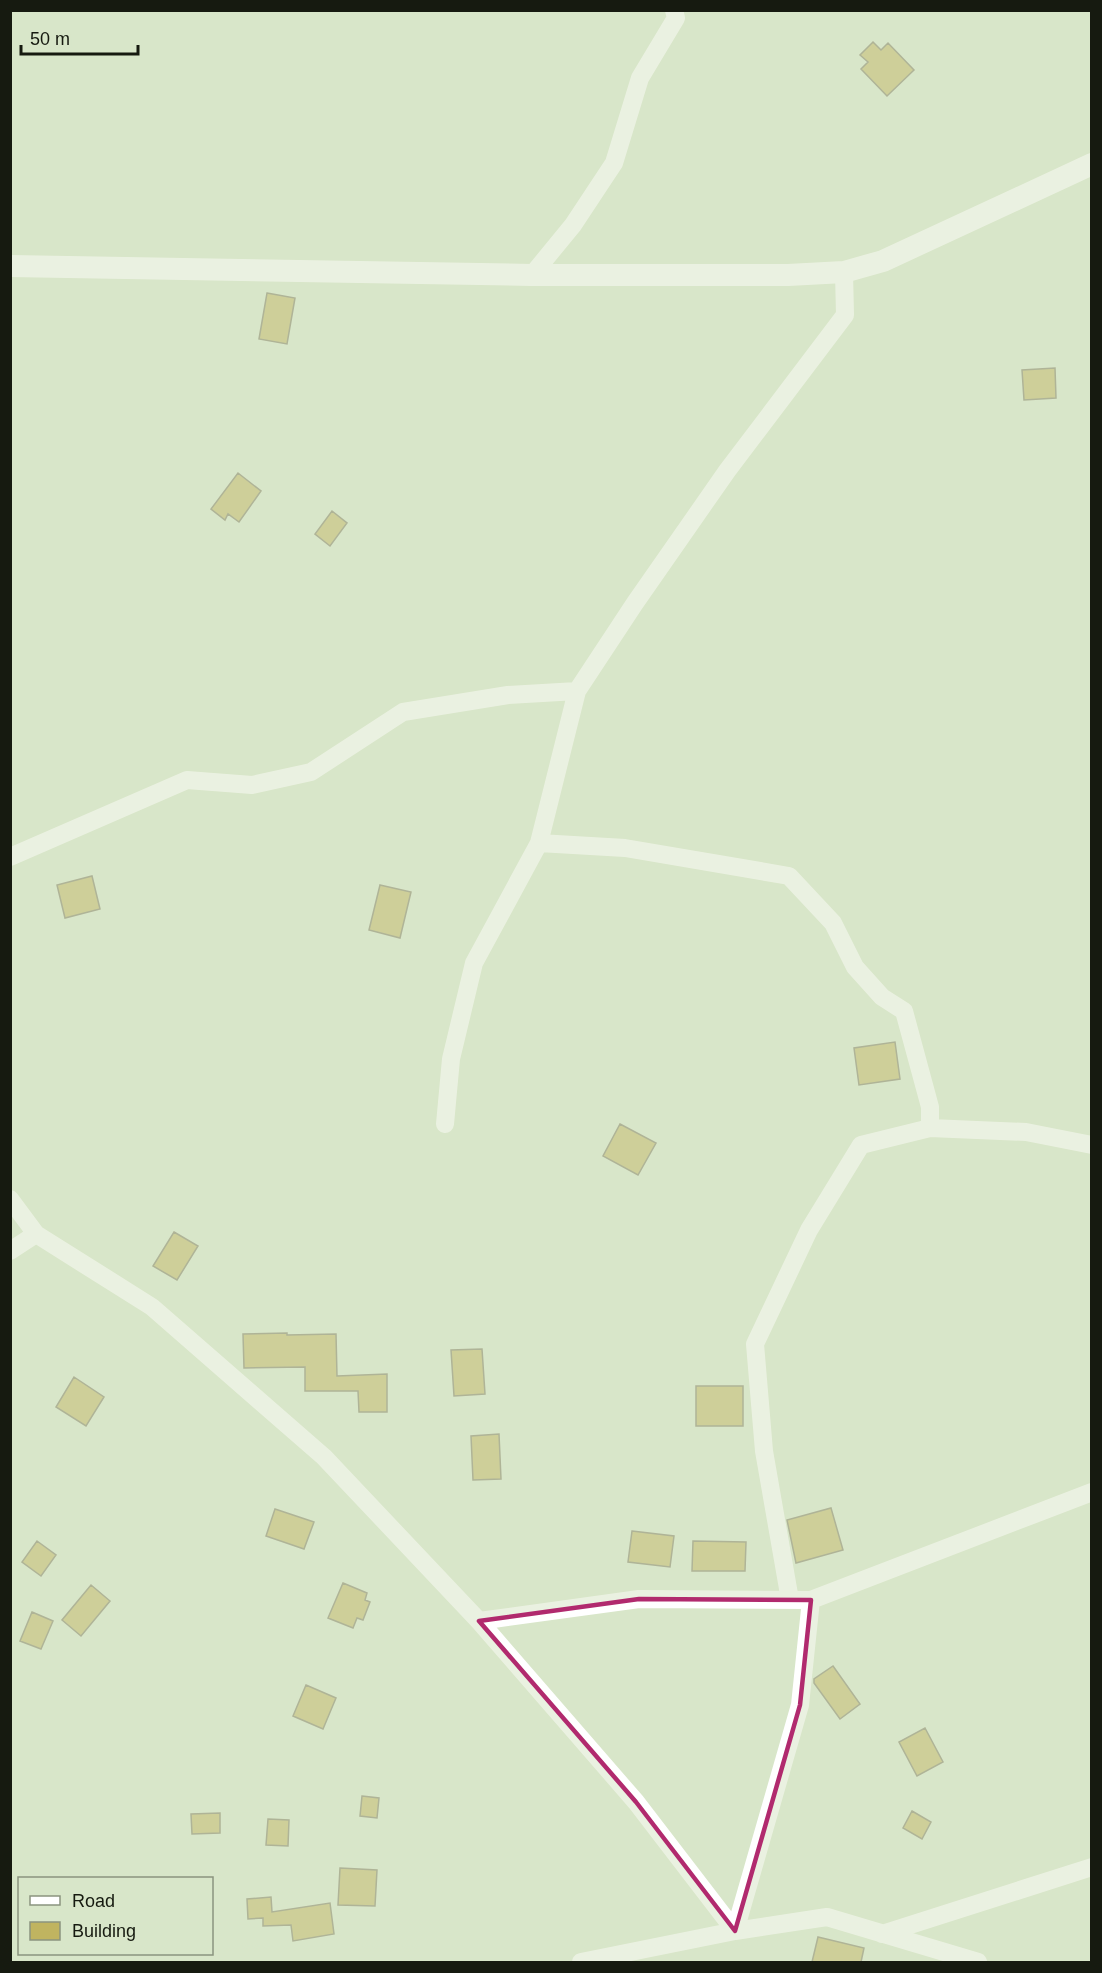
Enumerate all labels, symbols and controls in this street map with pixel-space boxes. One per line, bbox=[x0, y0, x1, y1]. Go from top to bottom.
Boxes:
scale bar bbox=[21, 18, 138, 56]
text: 50 m bbox=[30, 29, 70, 49]
legend bbox=[18, 1877, 213, 1955]
text: Road bbox=[72, 1891, 115, 1911]
text: Building bbox=[72, 1921, 136, 1941]

